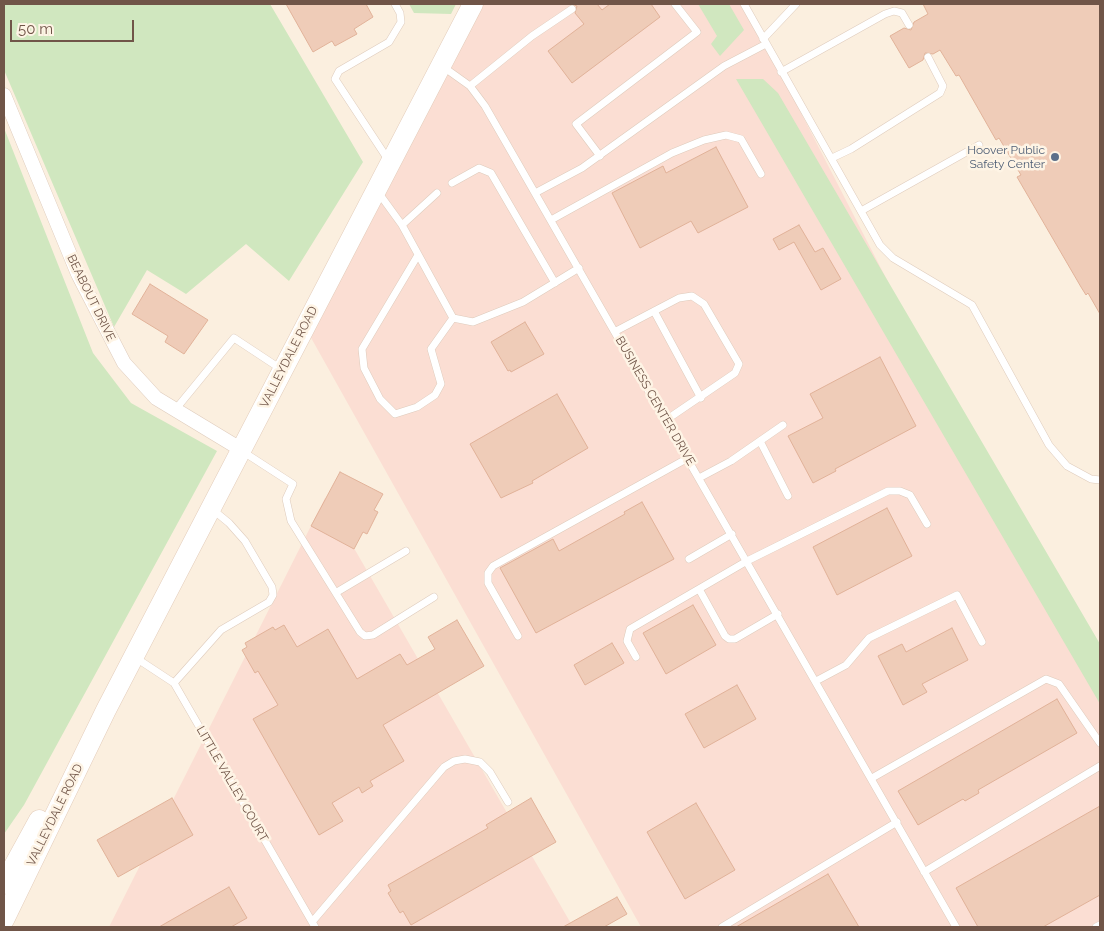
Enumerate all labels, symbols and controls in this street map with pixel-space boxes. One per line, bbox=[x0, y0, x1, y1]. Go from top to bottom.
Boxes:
scale bar bbox=[12, 10, 136, 42]
text: 50 m bbox=[18, 20, 53, 38]
place label: Hoover Public Safety Center bbox=[967, 143, 1045, 171]
marker: Hoover Public Safety Center bbox=[1049, 151, 1061, 163]
street label: BEABOUT DRIVE bbox=[64, 252, 118, 344]
street label: VALLEYDALE ROAD bbox=[257, 304, 321, 410]
street label: BUSINESS CENTER DRIVE bbox=[612, 334, 698, 468]
street label: LITTLE VALLEY COURT bbox=[193, 724, 271, 844]
street label: VALLEYDALE ROAD bbox=[24, 762, 86, 868]

